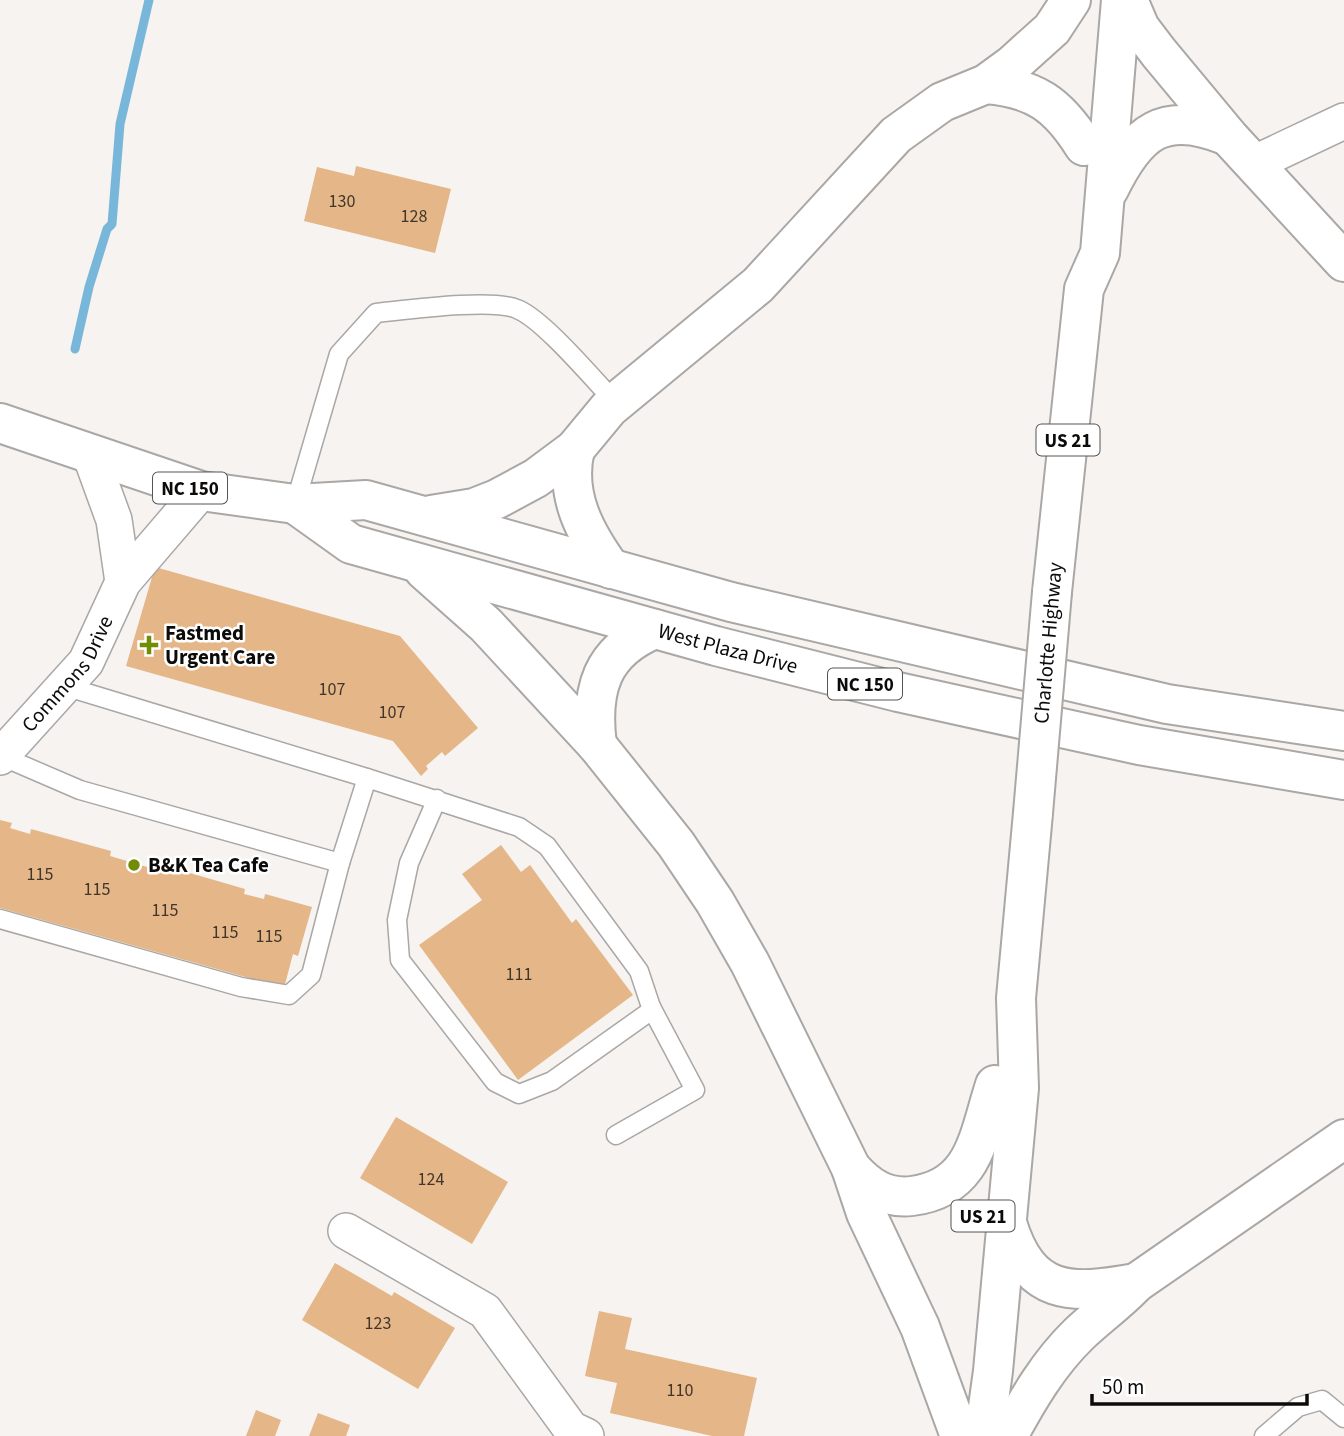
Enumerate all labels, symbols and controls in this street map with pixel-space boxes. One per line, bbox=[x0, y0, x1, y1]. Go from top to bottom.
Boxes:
house number: 130 bbox=[329, 189, 355, 214]
house number: 128 bbox=[401, 204, 427, 229]
road number: US 21 bbox=[1036, 424, 1100, 456]
road number: NC 150 bbox=[153, 472, 227, 503]
street label: Charlotte Highway bbox=[1026, 561, 1070, 725]
street label: Commons Drive bbox=[14, 611, 120, 739]
street label: West Plaza Drive bbox=[655, 616, 801, 681]
place label: Fastmed Urgent Care bbox=[165, 618, 276, 672]
marker: Fastmed Urgent Care bbox=[139, 635, 159, 655]
road number: NC 150 bbox=[828, 668, 902, 699]
house number: 107 bbox=[319, 677, 345, 702]
house number: 107 bbox=[379, 700, 405, 725]
place label: B&K Tea Cafe bbox=[148, 850, 269, 880]
marker: B&K Tea Cafe bbox=[126, 857, 142, 873]
house number: 115 bbox=[27, 862, 53, 887]
house number: 115 bbox=[84, 877, 110, 902]
house number: 115 bbox=[152, 898, 178, 923]
house number: 115 bbox=[212, 920, 238, 945]
house number: 115 bbox=[256, 924, 282, 949]
house number: 111 bbox=[506, 962, 532, 987]
house number: 124 bbox=[418, 1167, 444, 1192]
road number: US 21 bbox=[951, 1200, 1014, 1232]
house number: 123 bbox=[365, 1311, 391, 1336]
scale bar bbox=[1092, 1362, 1307, 1406]
text: 50 m bbox=[1102, 1372, 1144, 1402]
house number: 110 bbox=[667, 1378, 693, 1403]

